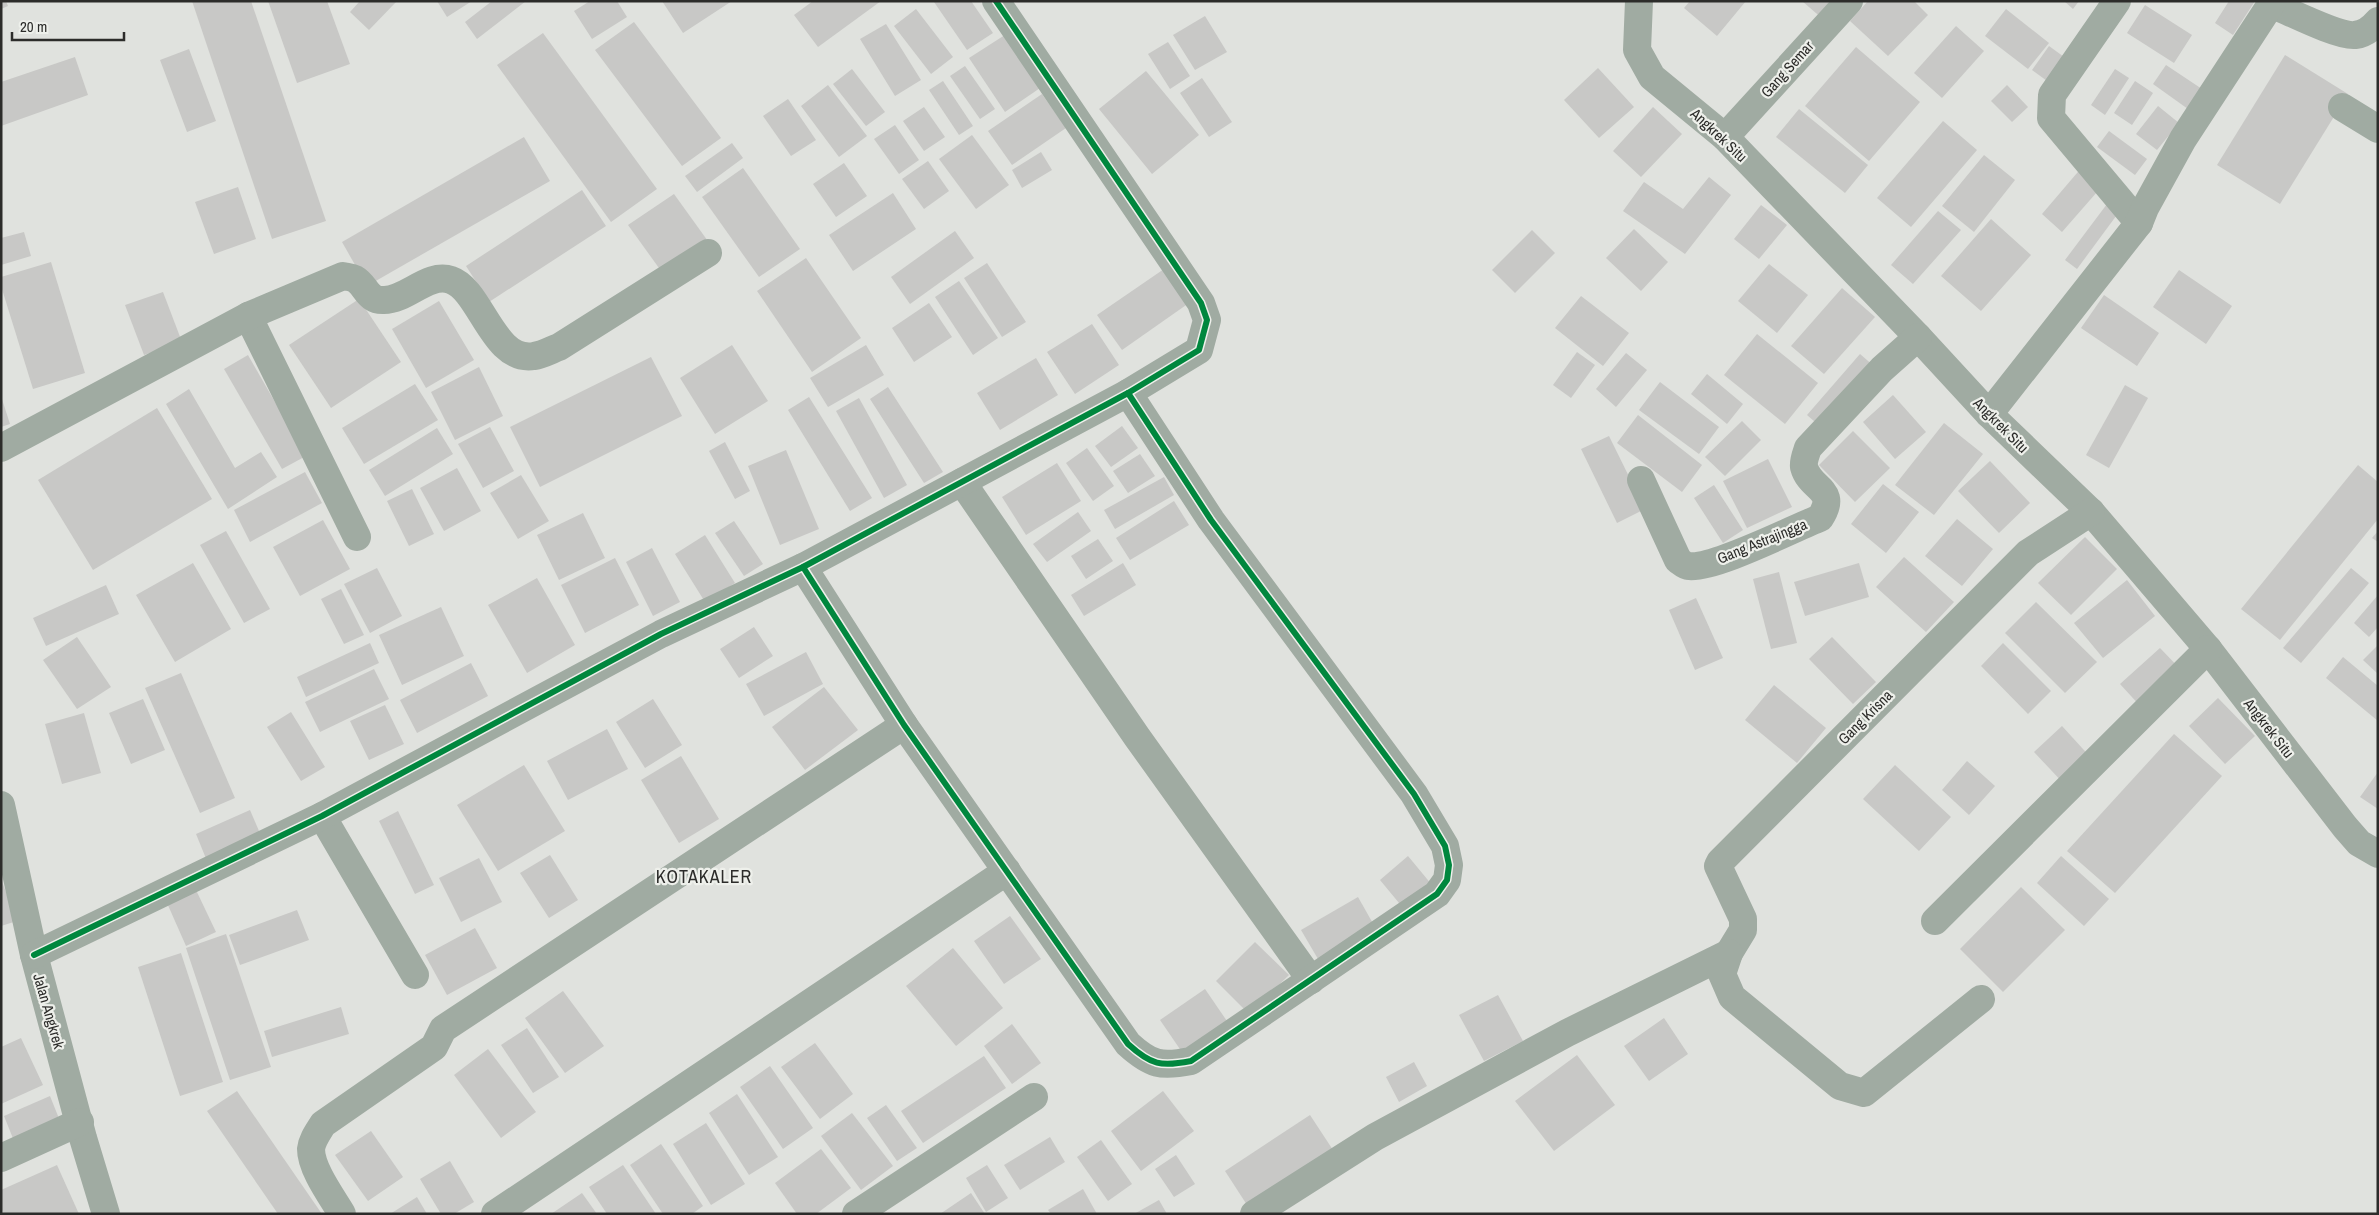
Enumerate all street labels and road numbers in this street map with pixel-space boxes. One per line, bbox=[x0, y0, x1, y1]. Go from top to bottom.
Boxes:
street label: Gang Semar bbox=[1756, 36, 1818, 102]
street label: Angkrek Situ bbox=[1685, 103, 1752, 167]
street label: Angkrek Situ bbox=[1968, 392, 2033, 457]
street label: Gang Astrajingga bbox=[1714, 513, 1810, 569]
street label: Gang Krisna bbox=[1833, 685, 1897, 749]
street label: Angkrek Situ bbox=[2238, 693, 2299, 762]
street label: Jalan Angkrek bbox=[28, 971, 70, 1052]

